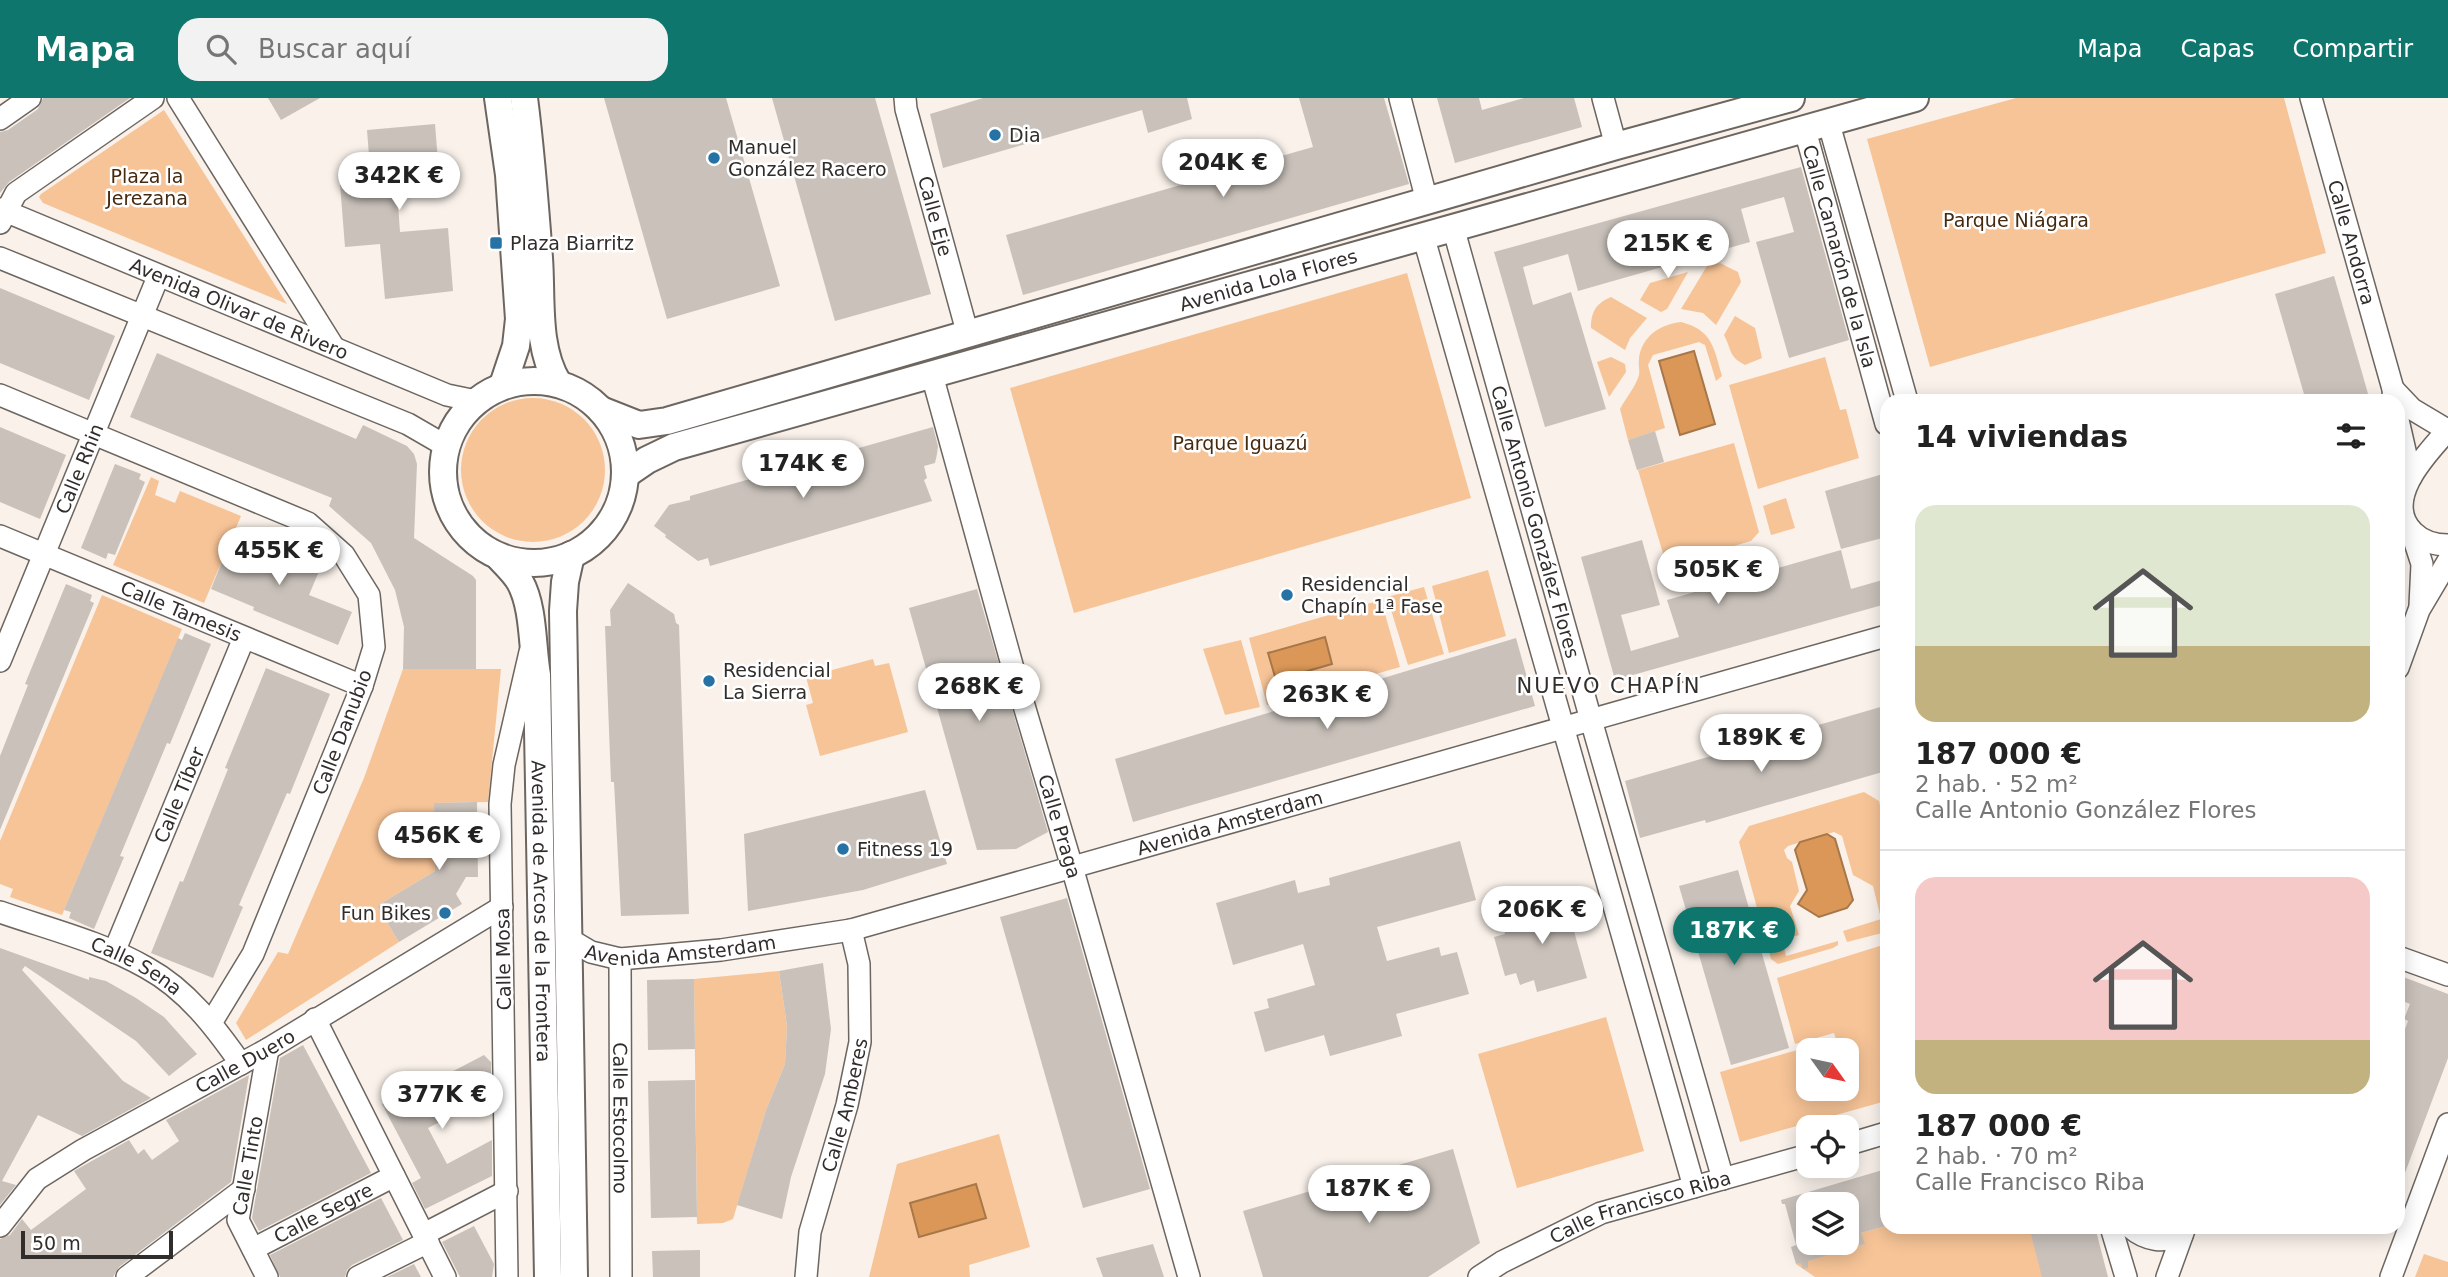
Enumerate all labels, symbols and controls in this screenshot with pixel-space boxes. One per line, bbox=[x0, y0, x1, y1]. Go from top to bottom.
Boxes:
search box bbox=[178, 18, 668, 81]
text: Mapa bbox=[35, 30, 136, 69]
icon: search bbox=[202, 30, 240, 68]
text: Buscar aquí bbox=[258, 34, 411, 64]
text: Mapa bbox=[2077, 35, 2143, 63]
text: Capas bbox=[2181, 35, 2254, 63]
text: Compartir bbox=[2292, 35, 2413, 63]
place label: Dia bbox=[1009, 124, 1041, 146]
marker: Dia bbox=[987, 127, 1003, 143]
place label: Manuel González Racero bbox=[728, 136, 887, 180]
pin: 204K € bbox=[1166, 140, 1280, 199]
street label: Calle Camarón de la Isla bbox=[1799, 142, 1881, 370]
text: 204K € bbox=[1178, 149, 1268, 175]
marker: Manuel González Racero bbox=[706, 150, 722, 166]
pin: 342K € bbox=[342, 152, 456, 212]
text: 342K € bbox=[354, 162, 444, 188]
park label: Plaza la Jerezana bbox=[105, 165, 188, 209]
street label: Calle Eje bbox=[914, 173, 957, 259]
street label: Calle Andorra bbox=[2324, 177, 2380, 307]
park label: Parque Niágara bbox=[1943, 209, 2089, 231]
pin: 215K € bbox=[1611, 220, 1725, 280]
text: 215K € bbox=[1623, 230, 1713, 256]
place label: Plaza Biarritz bbox=[510, 232, 634, 254]
marker: Plaza Biarritz bbox=[488, 235, 504, 251]
street label: Avenida Lola Flores bbox=[1177, 244, 1360, 315]
street label: Avenida Olivar de Rivero bbox=[127, 253, 352, 364]
street label: Calle Antonio González Flores bbox=[1487, 383, 1584, 661]
icon: filters bbox=[2332, 417, 2370, 455]
text: 14 viviendas bbox=[1915, 419, 2128, 454]
street label: Calle Rhin bbox=[51, 420, 108, 517]
park label: Parque Iguazú bbox=[1173, 432, 1307, 454]
pin: 174K € bbox=[746, 440, 860, 500]
text: 174K € bbox=[758, 450, 848, 476]
pin: 455K € bbox=[222, 528, 336, 587]
text: 455K € bbox=[234, 537, 324, 563]
pin: 505K € bbox=[1661, 546, 1775, 606]
icon: home bbox=[2080, 550, 2206, 676]
text: 505K € bbox=[1673, 556, 1763, 582]
place label: Residencial Chapín 1ª Fase bbox=[1301, 573, 1443, 617]
street label: Calle Tamesis bbox=[117, 576, 245, 646]
marker: Residencial Chapín 1ª Fase bbox=[1279, 587, 1295, 603]
place label: Residencial La Sierra bbox=[723, 659, 831, 703]
pin: 268K € bbox=[922, 664, 1036, 723]
street label: Calle Danubio bbox=[308, 666, 376, 798]
pin: 263K € bbox=[1270, 672, 1384, 731]
marker: Residencial La Sierra bbox=[701, 673, 717, 689]
text: 268K € bbox=[934, 673, 1024, 699]
district label: NUEVO CHAPÍN bbox=[1517, 673, 1701, 698]
text: 263K € bbox=[1282, 681, 1372, 707]
pin: 189K € bbox=[1704, 714, 1818, 774]
text: 189K € bbox=[1716, 724, 1806, 750]
text: 187 000 € bbox=[1915, 736, 2082, 771]
street label: Calle Tíber bbox=[149, 744, 209, 846]
street label: Avenida de Arcos de la Frontera bbox=[528, 760, 555, 1062]
text: 2 hab. · 52 m² bbox=[1915, 771, 2078, 797]
street label: Calle Praga bbox=[1034, 772, 1086, 881]
street label: Avenida Amsterdam bbox=[1134, 786, 1325, 859]
text: Calle Antonio González Flores bbox=[1915, 797, 2257, 823]
pin: 456K € bbox=[382, 812, 496, 872]
text: 456K € bbox=[394, 822, 484, 848]
place label: Fitness 19 bbox=[857, 838, 953, 860]
marker: Fitness 19 bbox=[835, 841, 851, 857]
pin: 206K € bbox=[1485, 886, 1599, 946]
text: 206K € bbox=[1497, 896, 1587, 922]
place label: Fun Bikes bbox=[341, 902, 431, 924]
marker: Fun Bikes bbox=[437, 905, 453, 921]
street label: Calle Mosa bbox=[491, 907, 515, 1011]
pin: 187K € bbox=[1677, 908, 1791, 967]
text: 187K € bbox=[1689, 917, 1779, 943]
icon: home bbox=[2080, 922, 2206, 1048]
street label: Avenida Amsterdam bbox=[583, 931, 777, 970]
street label: Calle Sena bbox=[88, 932, 186, 999]
street label: Calle Duero bbox=[191, 1024, 299, 1098]
street label: Calle Amberes bbox=[817, 1036, 872, 1175]
north arrow bbox=[1796, 1038, 1858, 1101]
map controls bbox=[1796, 1038, 1859, 1255]
street label: Calle Estocolmo bbox=[609, 1042, 632, 1194]
pin: 377K € bbox=[385, 1072, 499, 1131]
text: 377K € bbox=[397, 1081, 487, 1107]
text: 187 000 € bbox=[1915, 1108, 2082, 1143]
street label: Calle Tinto bbox=[228, 1114, 267, 1217]
button: locate bbox=[1796, 1115, 1859, 1178]
text: 2 hab. · 70 m² bbox=[1915, 1143, 2078, 1169]
pin: 187K € bbox=[1312, 1166, 1426, 1225]
street label: Calle Francisco Riba bbox=[1546, 1166, 1733, 1248]
text: Calle Francisco Riba bbox=[1915, 1169, 2145, 1195]
text: 187K € bbox=[1324, 1175, 1414, 1201]
street label: Calle Segre bbox=[270, 1178, 376, 1247]
button: layers bbox=[1796, 1192, 1859, 1255]
scale bar bbox=[21, 1228, 173, 1260]
text: 50 m bbox=[32, 1232, 81, 1254]

